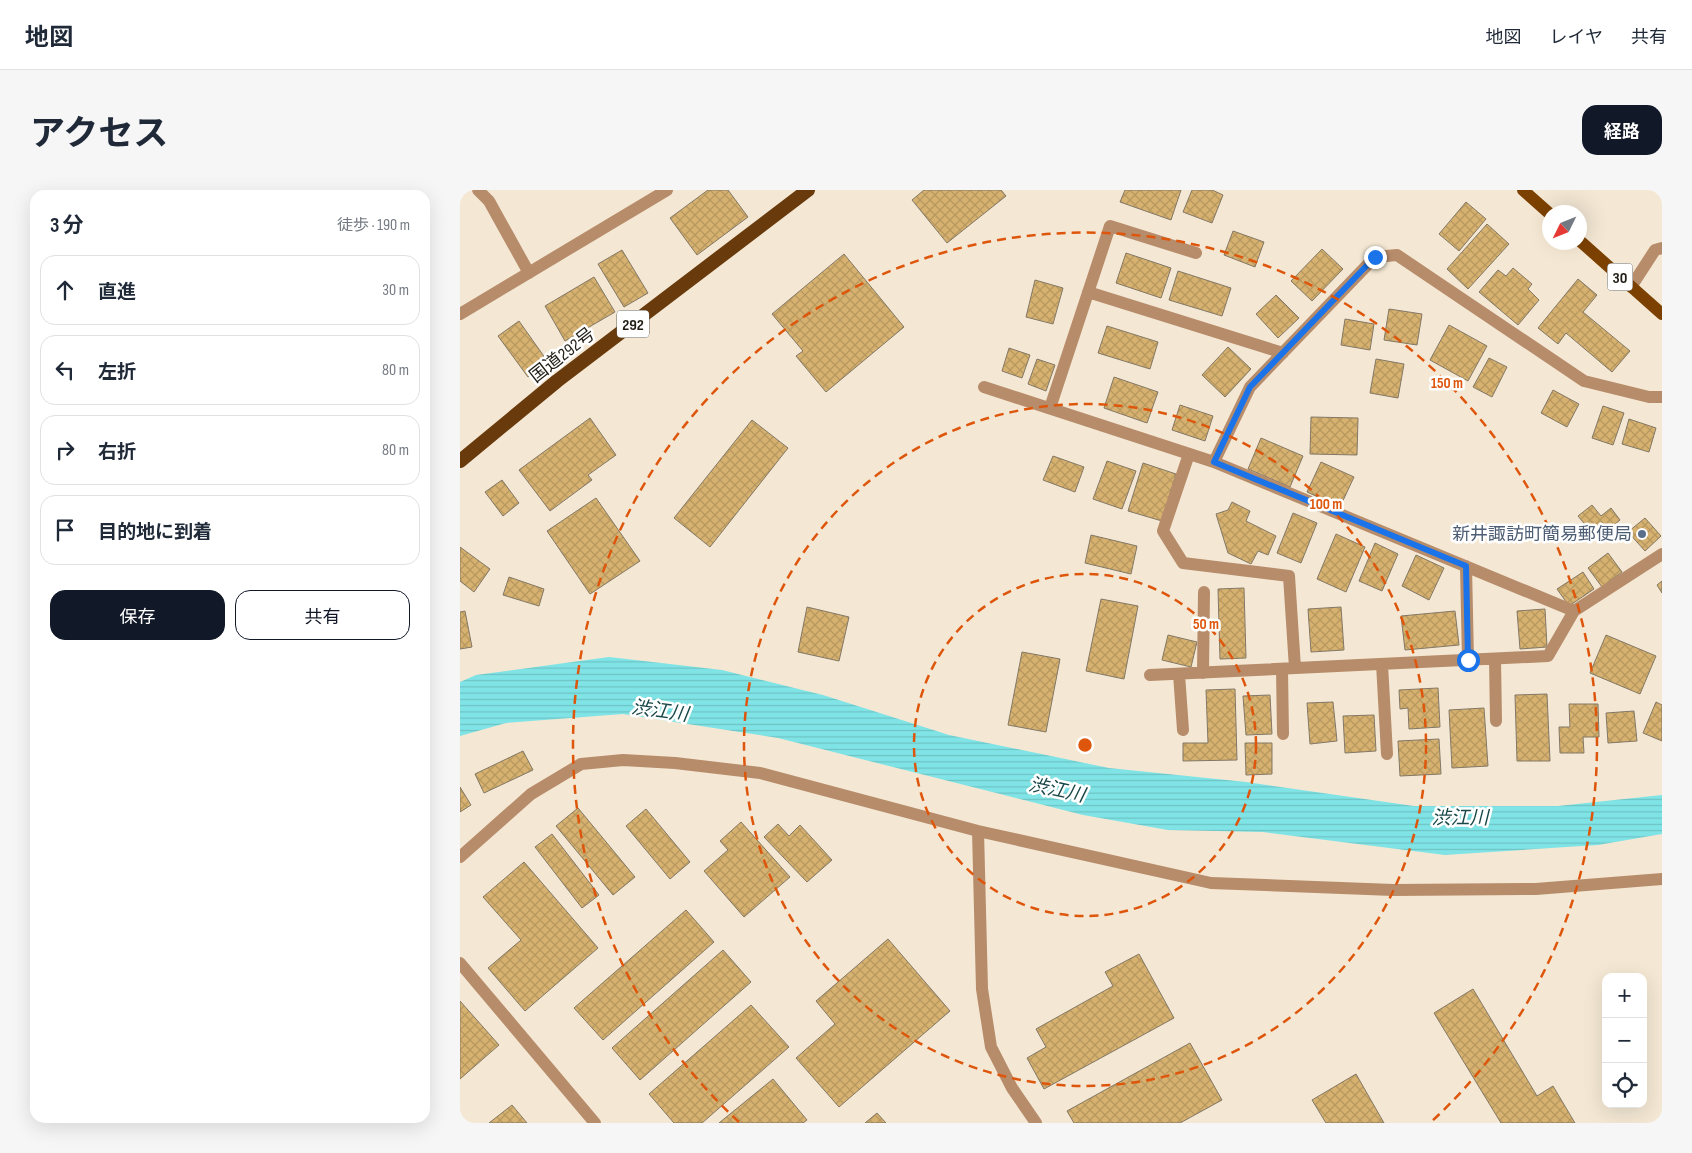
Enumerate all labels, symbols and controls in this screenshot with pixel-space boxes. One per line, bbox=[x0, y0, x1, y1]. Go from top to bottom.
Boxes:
text: 地図 bbox=[25, 23, 73, 52]
text: 地図 bbox=[1486, 27, 1522, 48]
text: レイヤ bbox=[1550, 27, 1603, 48]
text: 共有 bbox=[1631, 27, 1667, 48]
button: 経路 bbox=[1582, 105, 1662, 155]
text: アクセス bbox=[30, 113, 168, 156]
north arrow bbox=[1542, 205, 1587, 250]
text: 3 分 bbox=[50, 213, 84, 238]
text: 徒歩 · 190 m bbox=[337, 216, 410, 235]
route end bbox=[1364, 246, 1387, 269]
road number: 30 bbox=[1608, 264, 1632, 290]
icon: ahead bbox=[51, 276, 79, 304]
text: 直進 bbox=[98, 281, 136, 304]
text: 30 m bbox=[382, 281, 409, 300]
road number: 292 bbox=[617, 310, 649, 338]
street label: 国道292号 bbox=[526, 323, 599, 387]
icon: left bbox=[51, 356, 79, 384]
text: 左折 bbox=[98, 361, 136, 384]
text: 80 m bbox=[382, 361, 409, 380]
text: 150 m bbox=[1431, 374, 1463, 393]
icon: right bbox=[51, 436, 79, 464]
text: 右折 bbox=[98, 441, 136, 464]
text: 80 m bbox=[382, 441, 409, 460]
text: 100 m bbox=[1310, 495, 1342, 514]
icon: arrive bbox=[51, 516, 79, 544]
text: 目的地に到着 bbox=[98, 521, 212, 544]
place label: 新井諏訪町簡易郵便局 bbox=[1452, 524, 1632, 545]
marker: 新井諏訪町簡易郵便局 bbox=[1636, 528, 1648, 540]
button: 保存 bbox=[50, 590, 225, 640]
button: 共有 bbox=[235, 590, 410, 640]
text: 50 m bbox=[1193, 615, 1219, 634]
route start bbox=[1457, 649, 1480, 672]
water label: 渋江川 bbox=[630, 696, 692, 727]
centre of rings bbox=[1076, 736, 1094, 754]
water label: 渋江川 bbox=[1026, 773, 1089, 808]
water label: 渋江川 bbox=[1431, 807, 1490, 830]
map controls bbox=[1602, 973, 1647, 1108]
button: + bbox=[1602, 973, 1647, 1018]
button: − bbox=[1602, 1018, 1647, 1063]
button: locate bbox=[1602, 1063, 1647, 1108]

